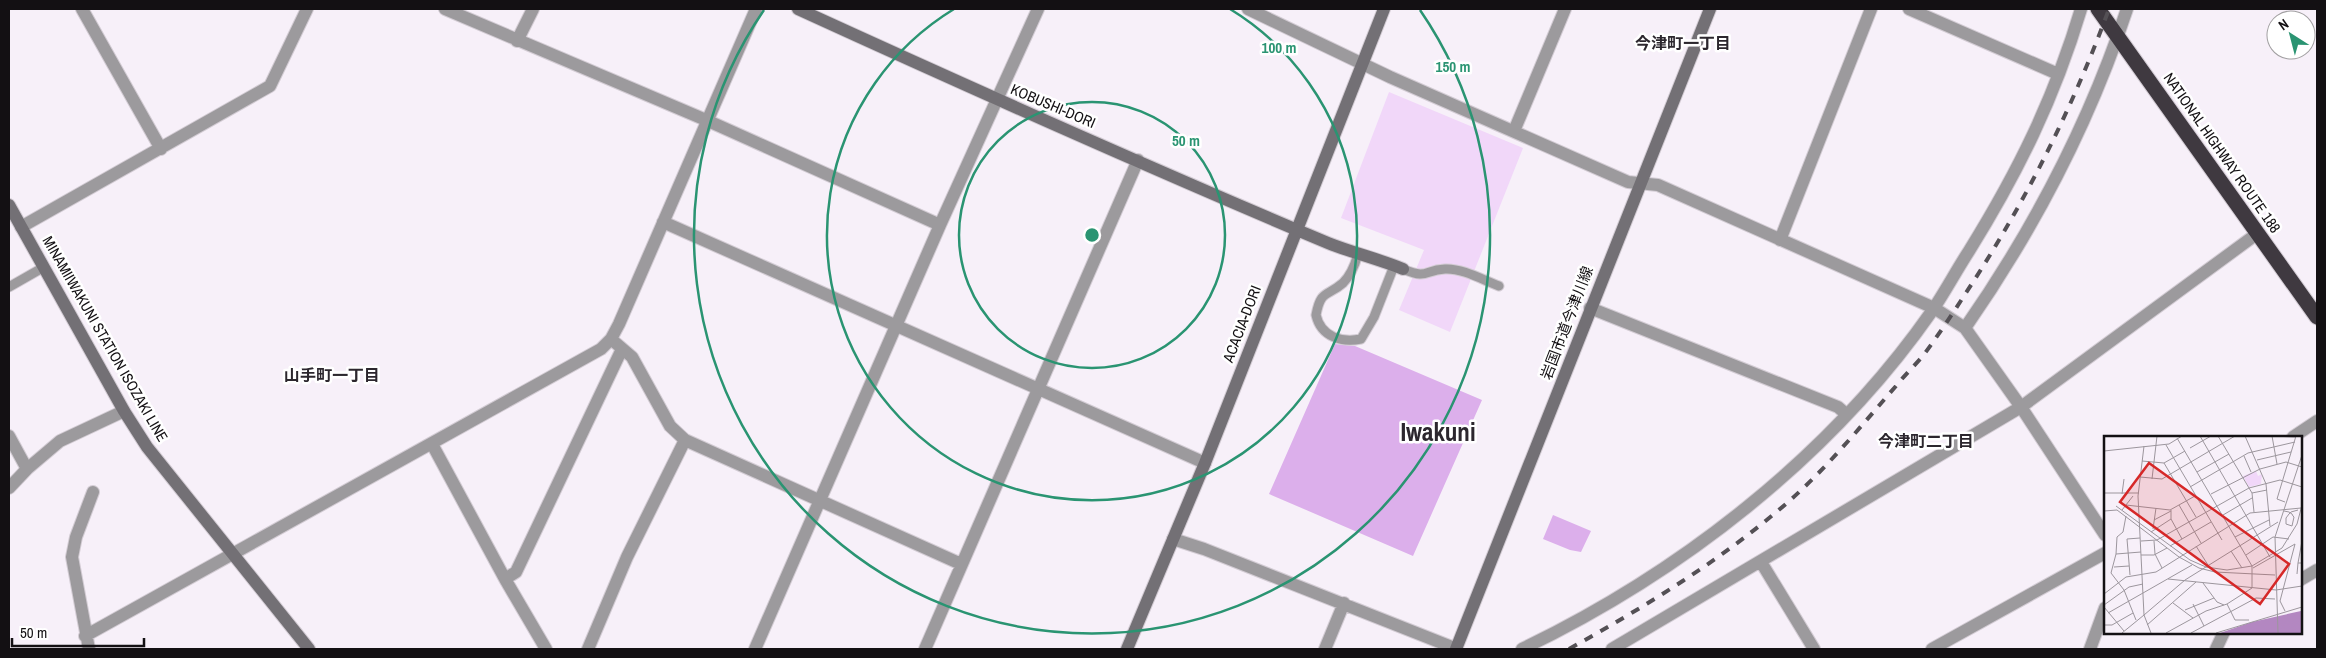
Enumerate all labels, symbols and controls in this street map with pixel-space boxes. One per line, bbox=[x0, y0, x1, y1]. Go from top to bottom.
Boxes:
north arrow bbox=[2266, 10, 2316, 60]
text: N bbox=[2275, 15, 2292, 34]
district label: 今津町一丁目 bbox=[1635, 32, 1731, 54]
text: 100 m bbox=[1262, 37, 1296, 58]
text: 150 m bbox=[1436, 56, 1470, 77]
street label: NATIONAL HIGHWAY ROUTE 188 bbox=[2159, 68, 2286, 237]
street label: KOBUSHI-DORI bbox=[1008, 78, 1099, 133]
text: 50 m bbox=[1172, 130, 1200, 151]
centre of rings bbox=[1083, 226, 1101, 244]
street label: MINAMIIWAKUNI STATION ISOZAKI LINE bbox=[38, 232, 173, 445]
street label: 岩国市道今津川線 bbox=[1535, 263, 1598, 383]
street label: ACACIA-DORI bbox=[1217, 282, 1266, 366]
district label: 山手町一丁目 bbox=[284, 364, 380, 386]
district label: Iwakuni bbox=[1400, 415, 1476, 449]
district label: 今津町二丁目 bbox=[1878, 430, 1974, 452]
inset map bbox=[2104, 436, 2301, 633]
scale bar bbox=[12, 616, 145, 648]
text: 50 m bbox=[20, 622, 47, 643]

